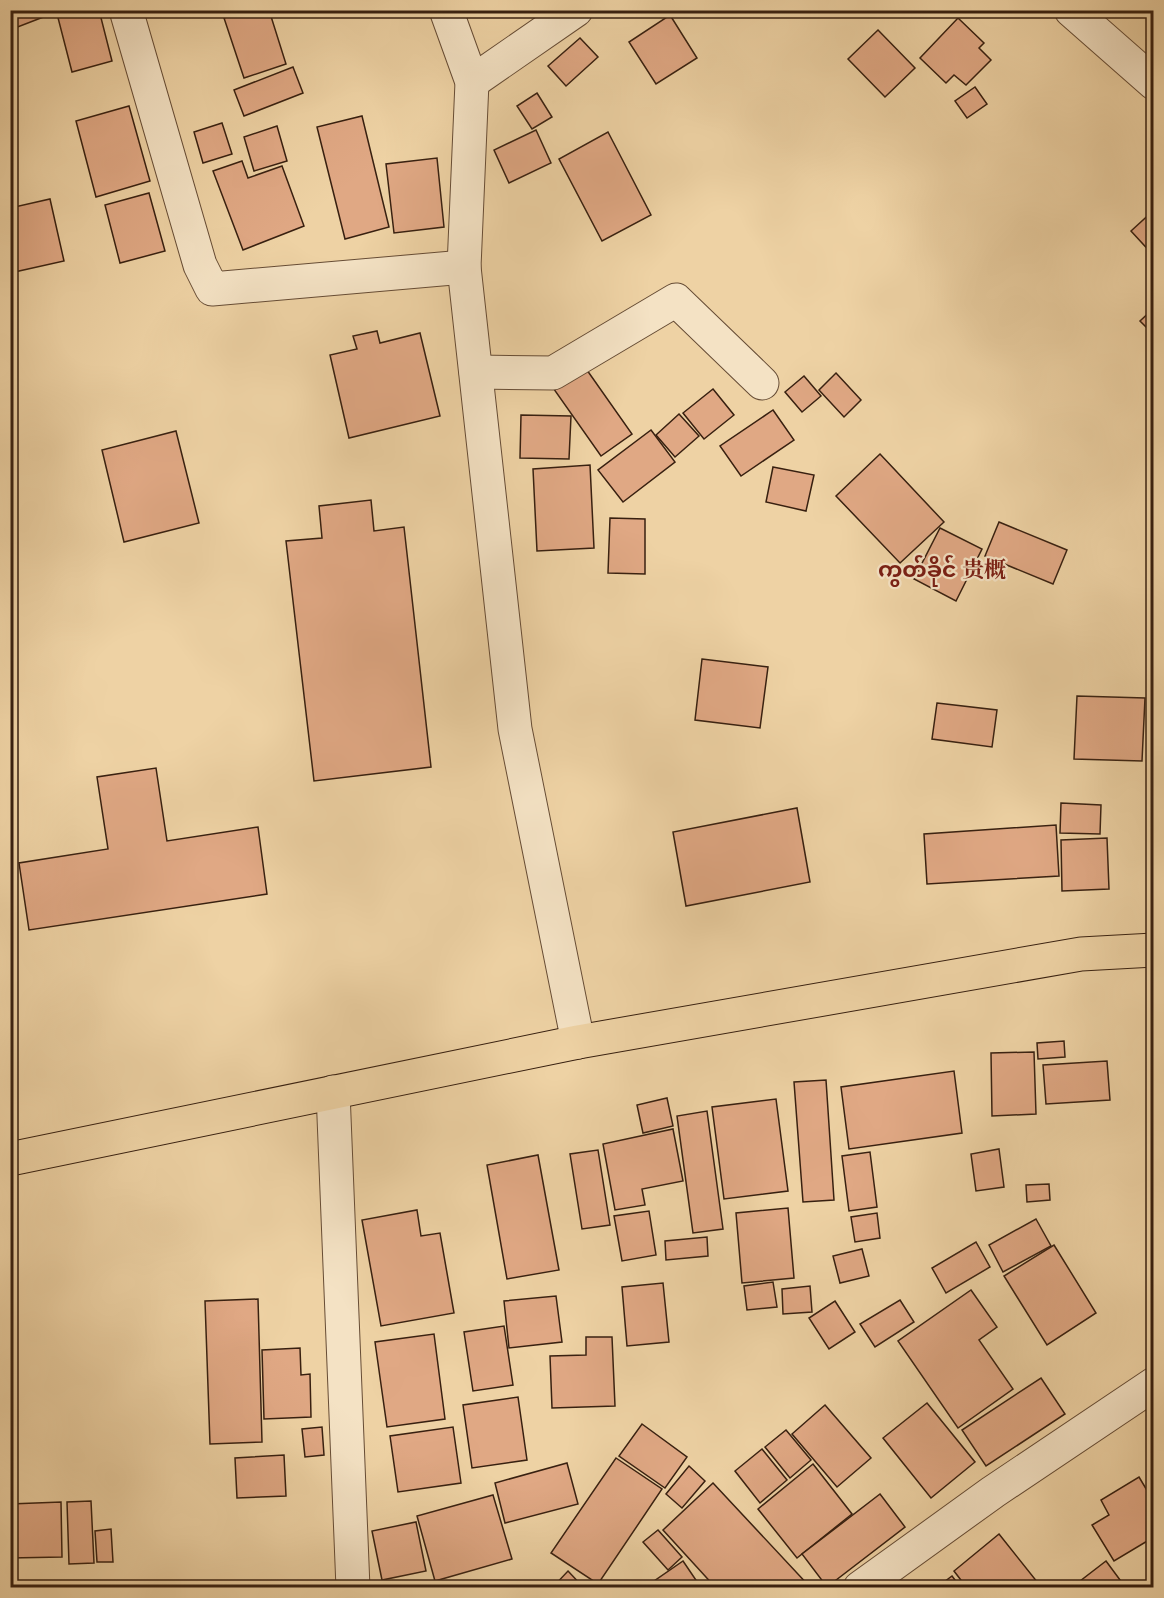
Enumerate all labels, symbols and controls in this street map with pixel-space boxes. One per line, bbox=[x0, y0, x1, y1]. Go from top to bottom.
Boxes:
district label: ကွတ်ခိုင် 贵概 bbox=[878, 554, 1006, 587]

